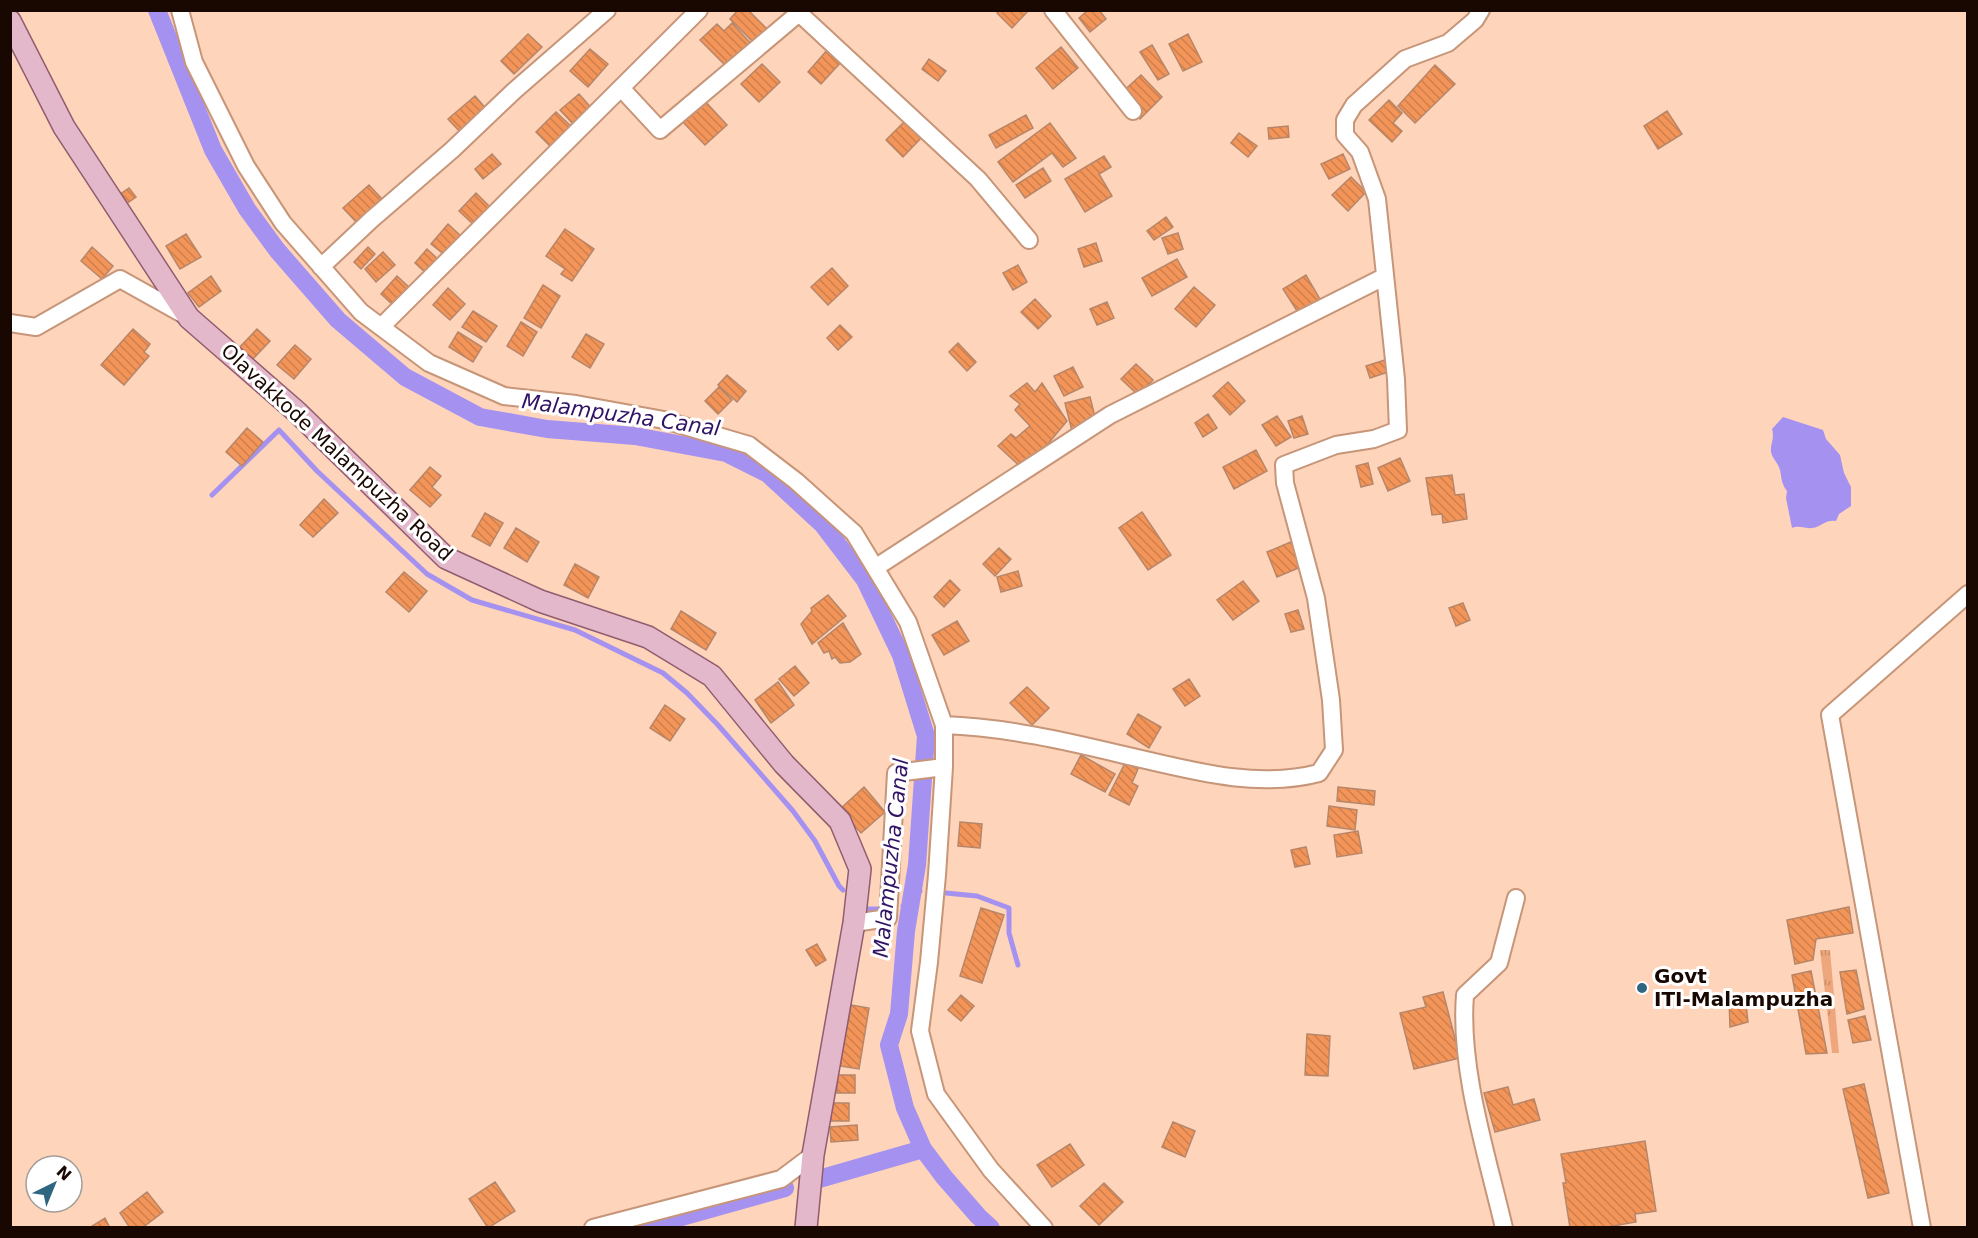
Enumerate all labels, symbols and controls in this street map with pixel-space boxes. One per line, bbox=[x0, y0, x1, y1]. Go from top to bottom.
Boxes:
street label: Olavakkode Malampuzha Road bbox=[216, 338, 458, 566]
water label: Malampuzha Canal bbox=[520, 389, 722, 441]
water label: Malampuzha Canal bbox=[869, 757, 913, 959]
place label: Govt ITI-Malampuzha bbox=[1654, 964, 1833, 1011]
marker: Govt ITI-Malampuzha bbox=[1635, 981, 1649, 995]
north arrow bbox=[24, 1154, 84, 1214]
text: N bbox=[53, 1162, 75, 1185]

